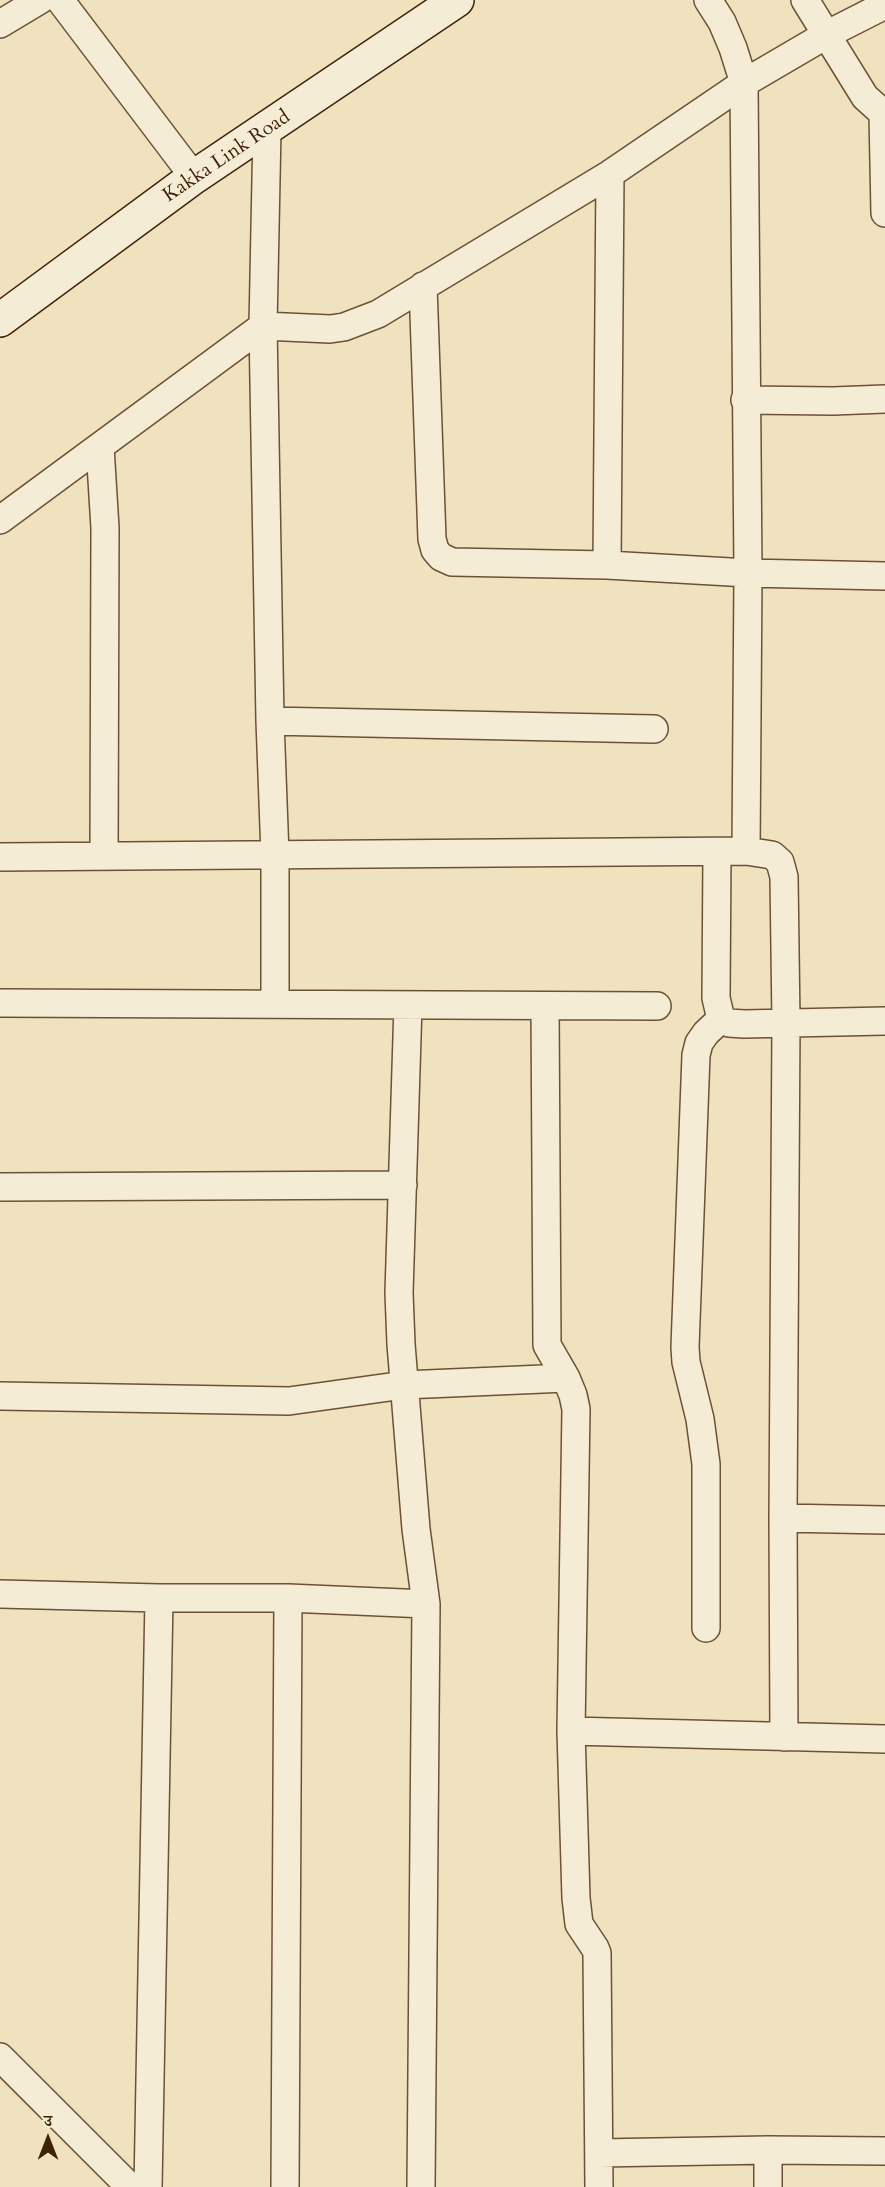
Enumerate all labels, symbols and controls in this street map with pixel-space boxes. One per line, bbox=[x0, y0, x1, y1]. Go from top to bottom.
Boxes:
street label: Kakka Link Road bbox=[159, 106, 295, 208]
north arrow bbox=[18, 2109, 78, 2169]
text: उ bbox=[44, 2110, 52, 2132]

